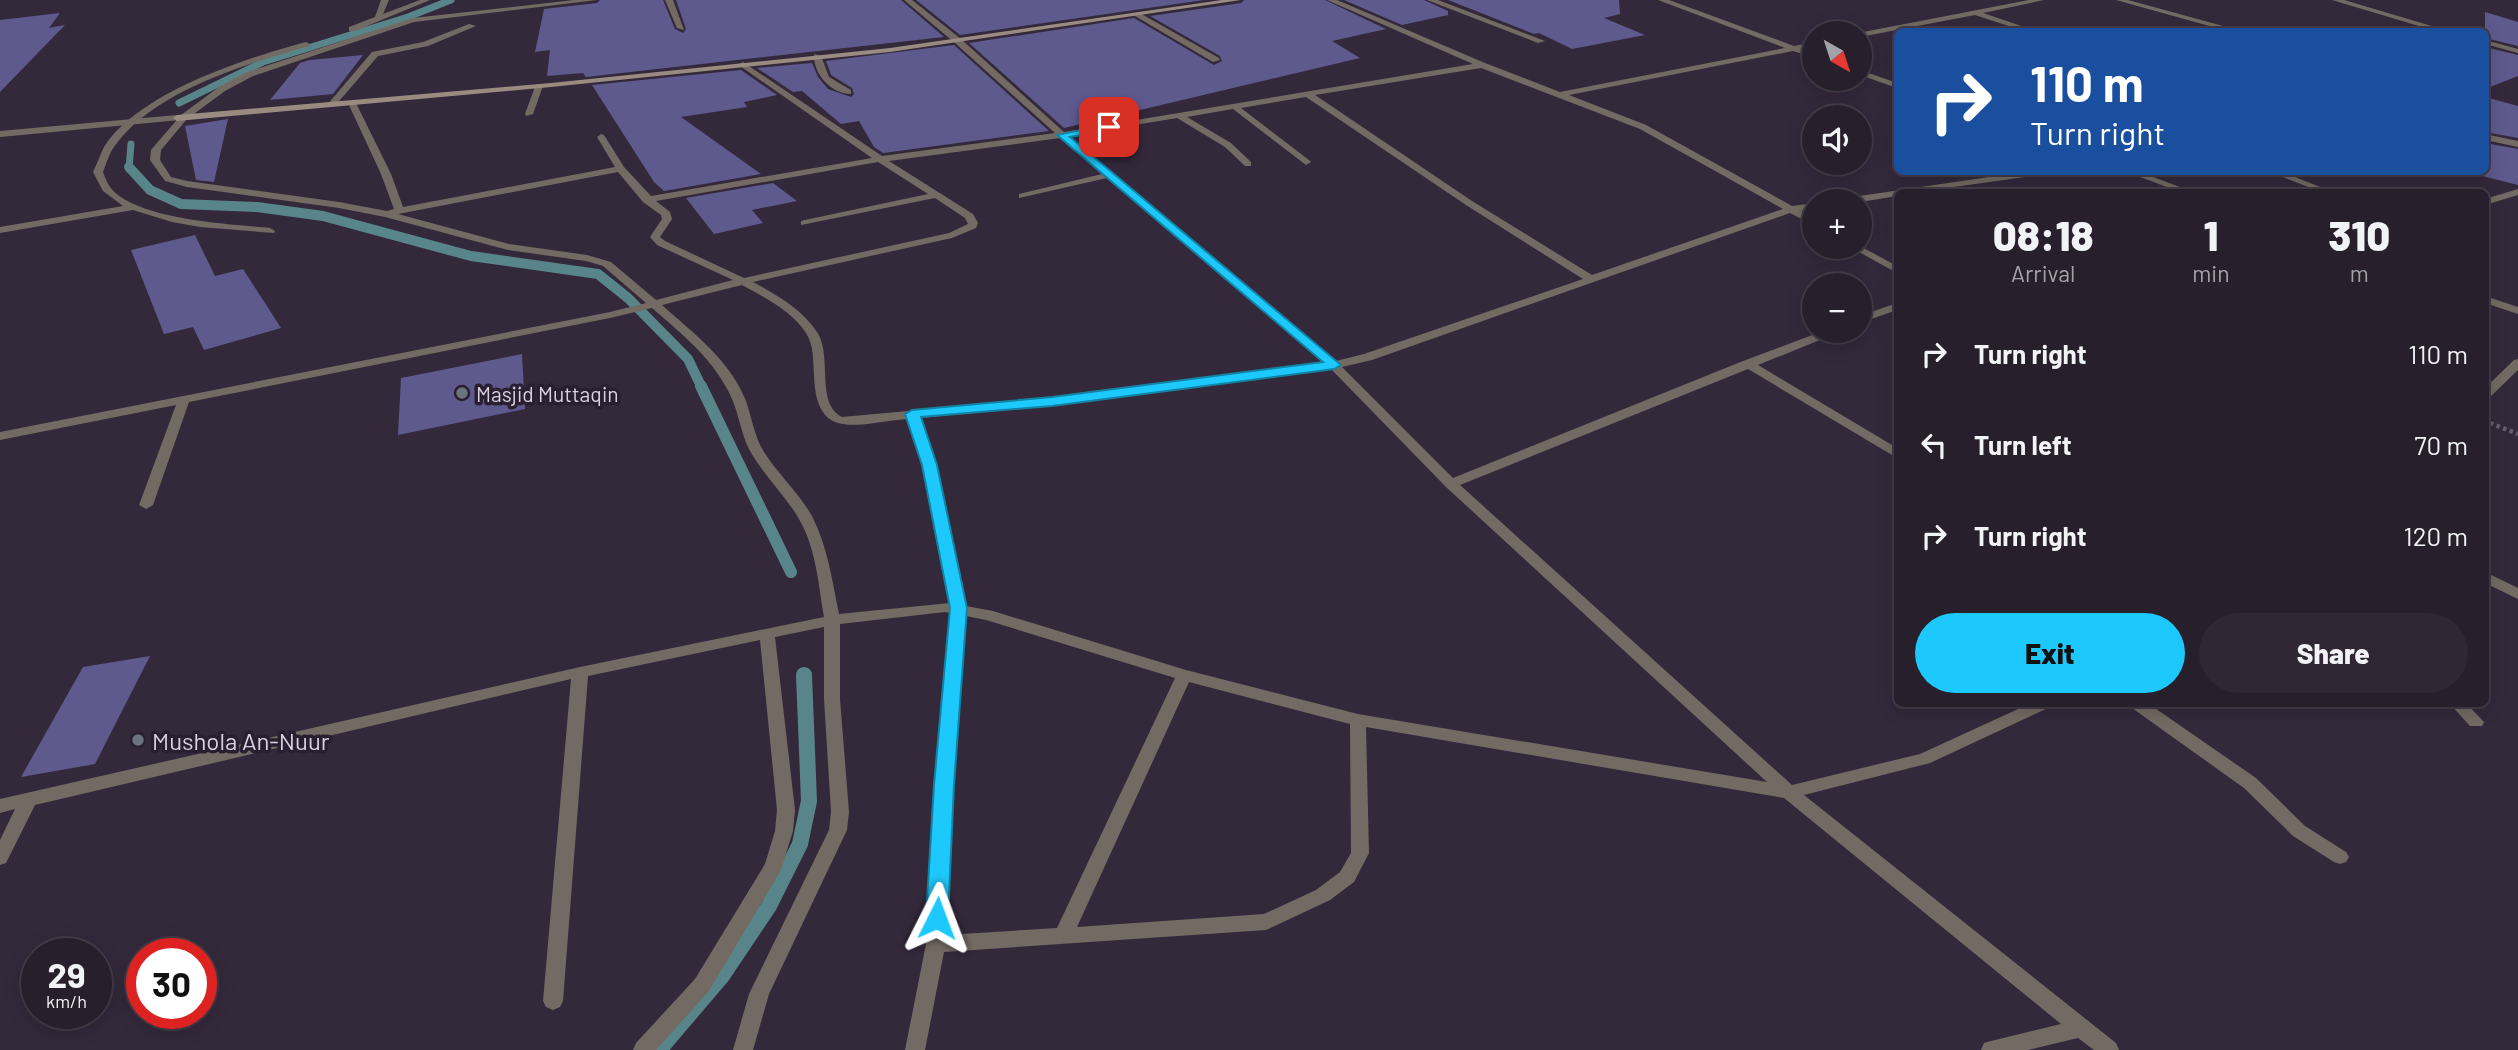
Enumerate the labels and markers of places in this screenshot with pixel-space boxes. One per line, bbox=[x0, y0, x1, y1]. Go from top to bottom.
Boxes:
pin bbox=[1079, 97, 1139, 157]
place label: Masjid Muttaqin bbox=[476, 381, 619, 406]
marker: Masjid Muttaqin bbox=[454, 385, 470, 401]
place label: Mushola An-Nuur bbox=[152, 726, 330, 755]
marker: Mushola An-Nuur bbox=[130, 732, 146, 748]

